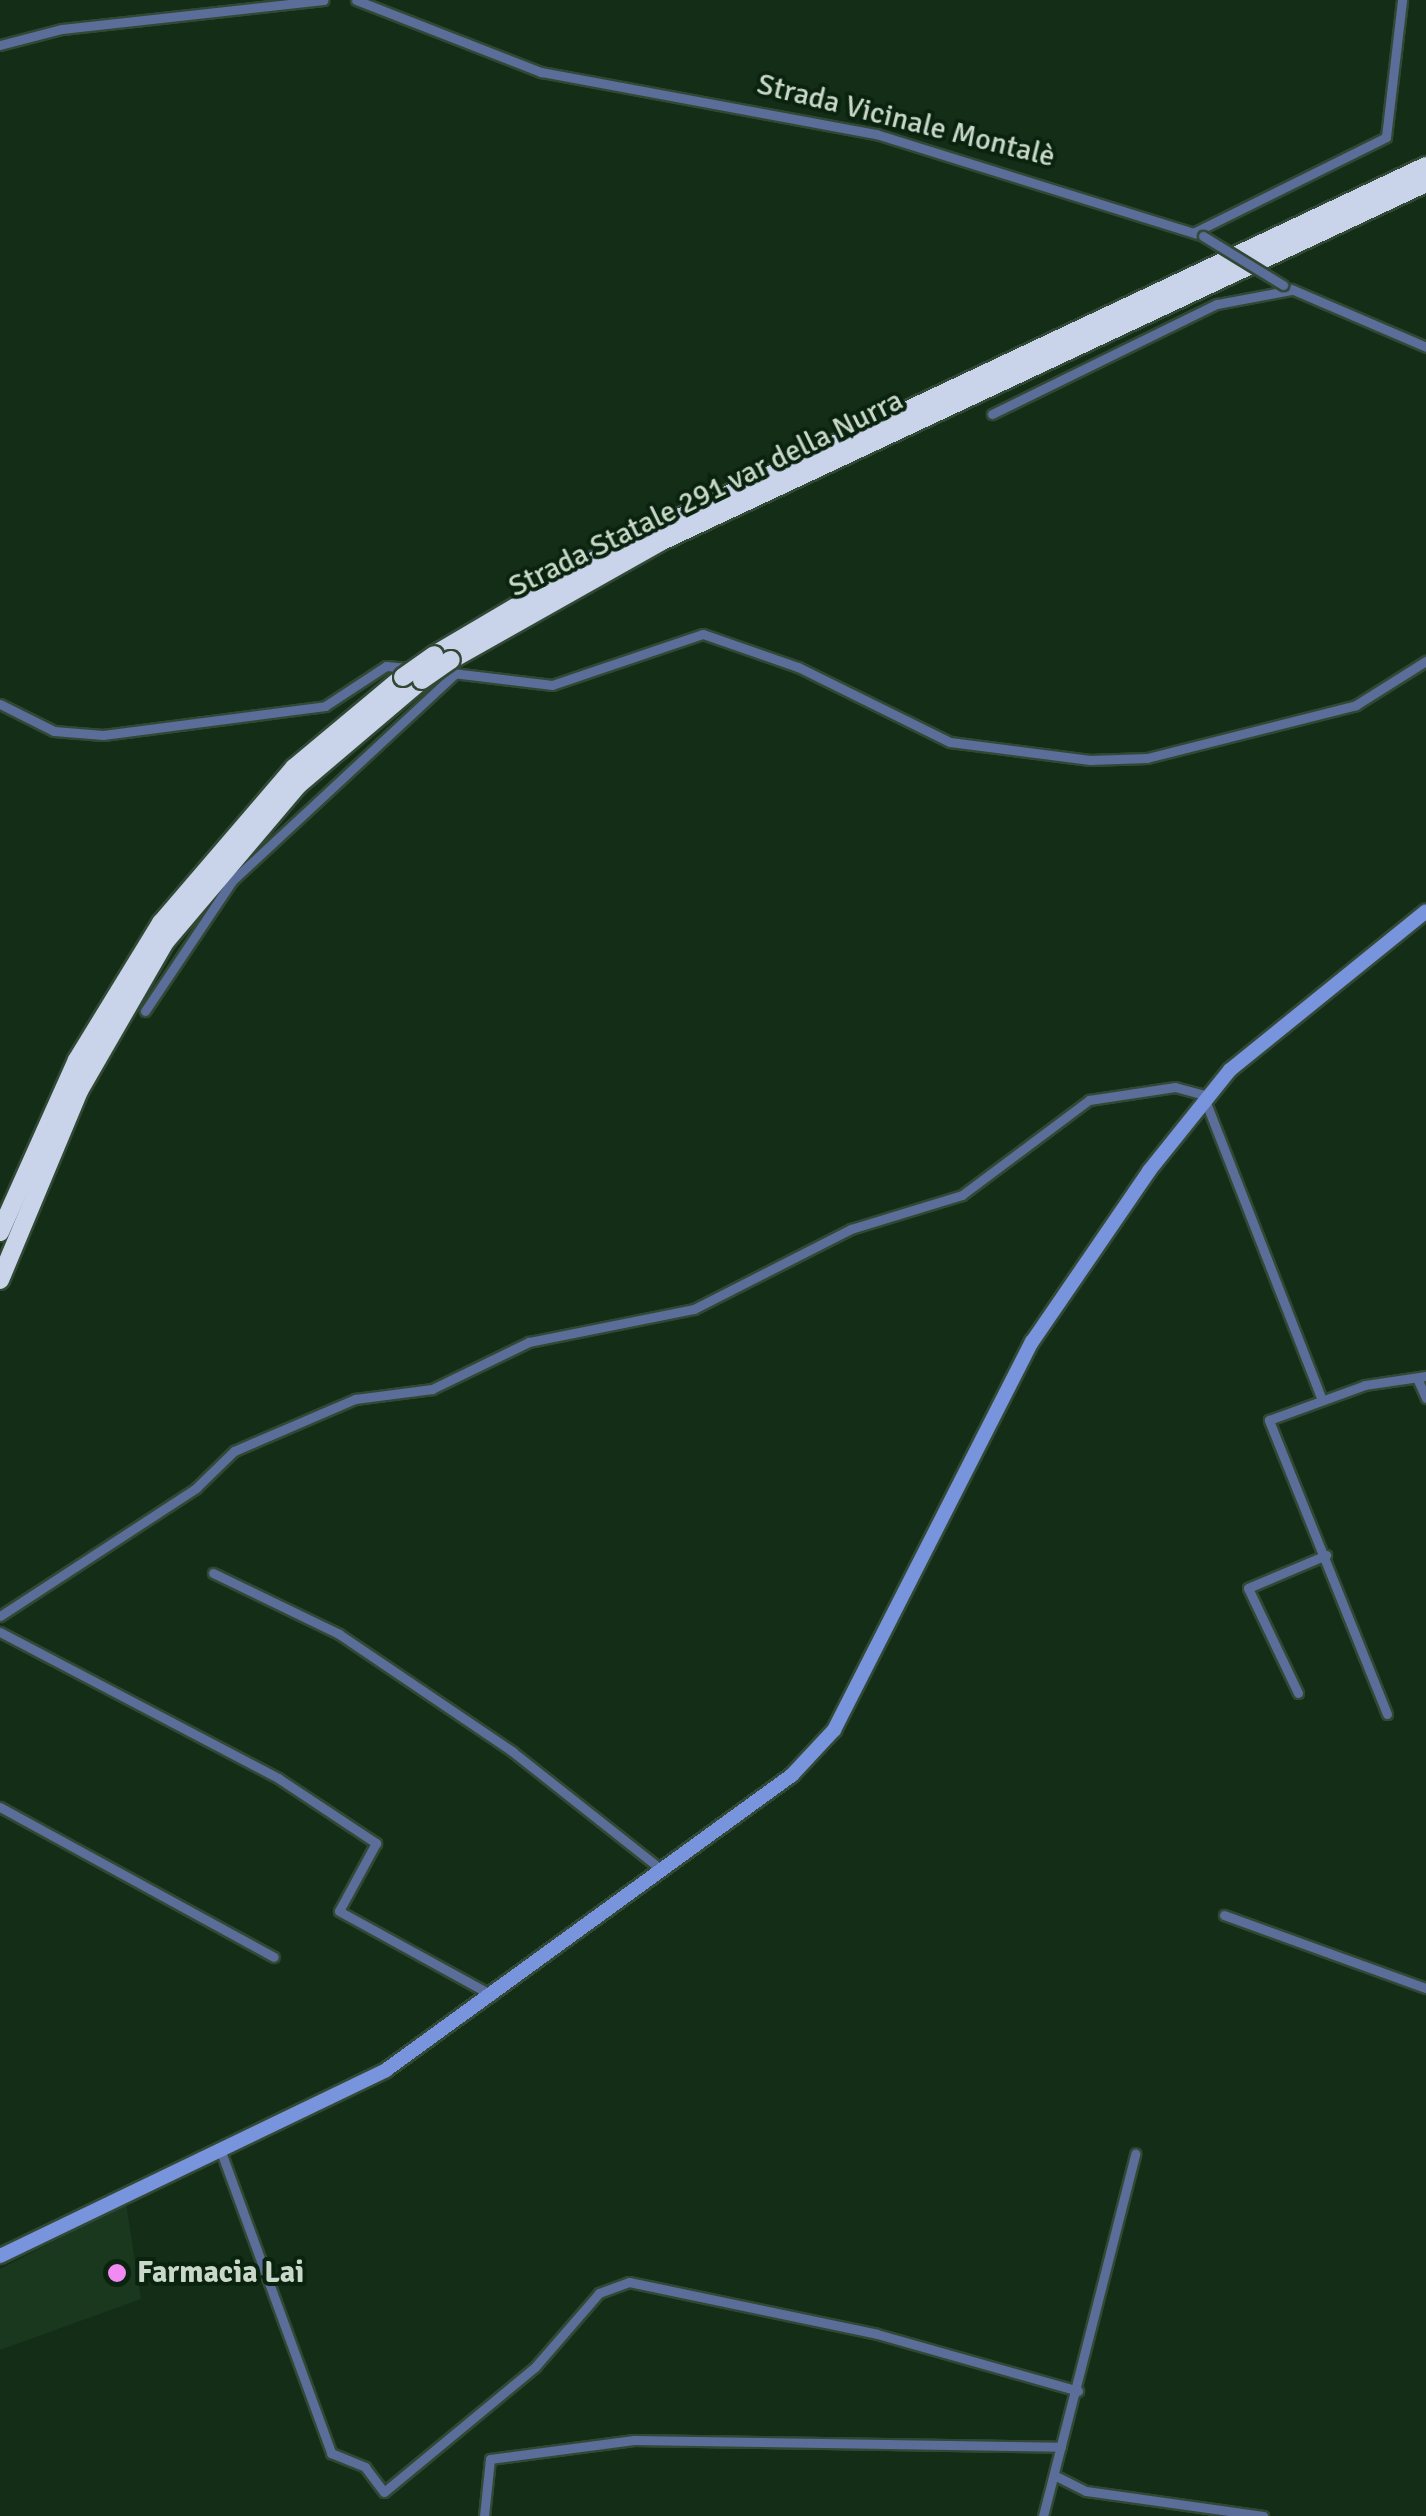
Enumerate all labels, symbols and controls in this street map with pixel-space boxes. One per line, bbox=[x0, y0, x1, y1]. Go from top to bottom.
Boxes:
street label: Strada Vicinale Montalè bbox=[753, 67, 1059, 175]
street label: Strada Statale 291 var della Nurra bbox=[503, 383, 909, 605]
place label: Farmacia Lai bbox=[137, 2255, 304, 2291]
marker: Farmacia Lai bbox=[106, 2262, 128, 2284]

